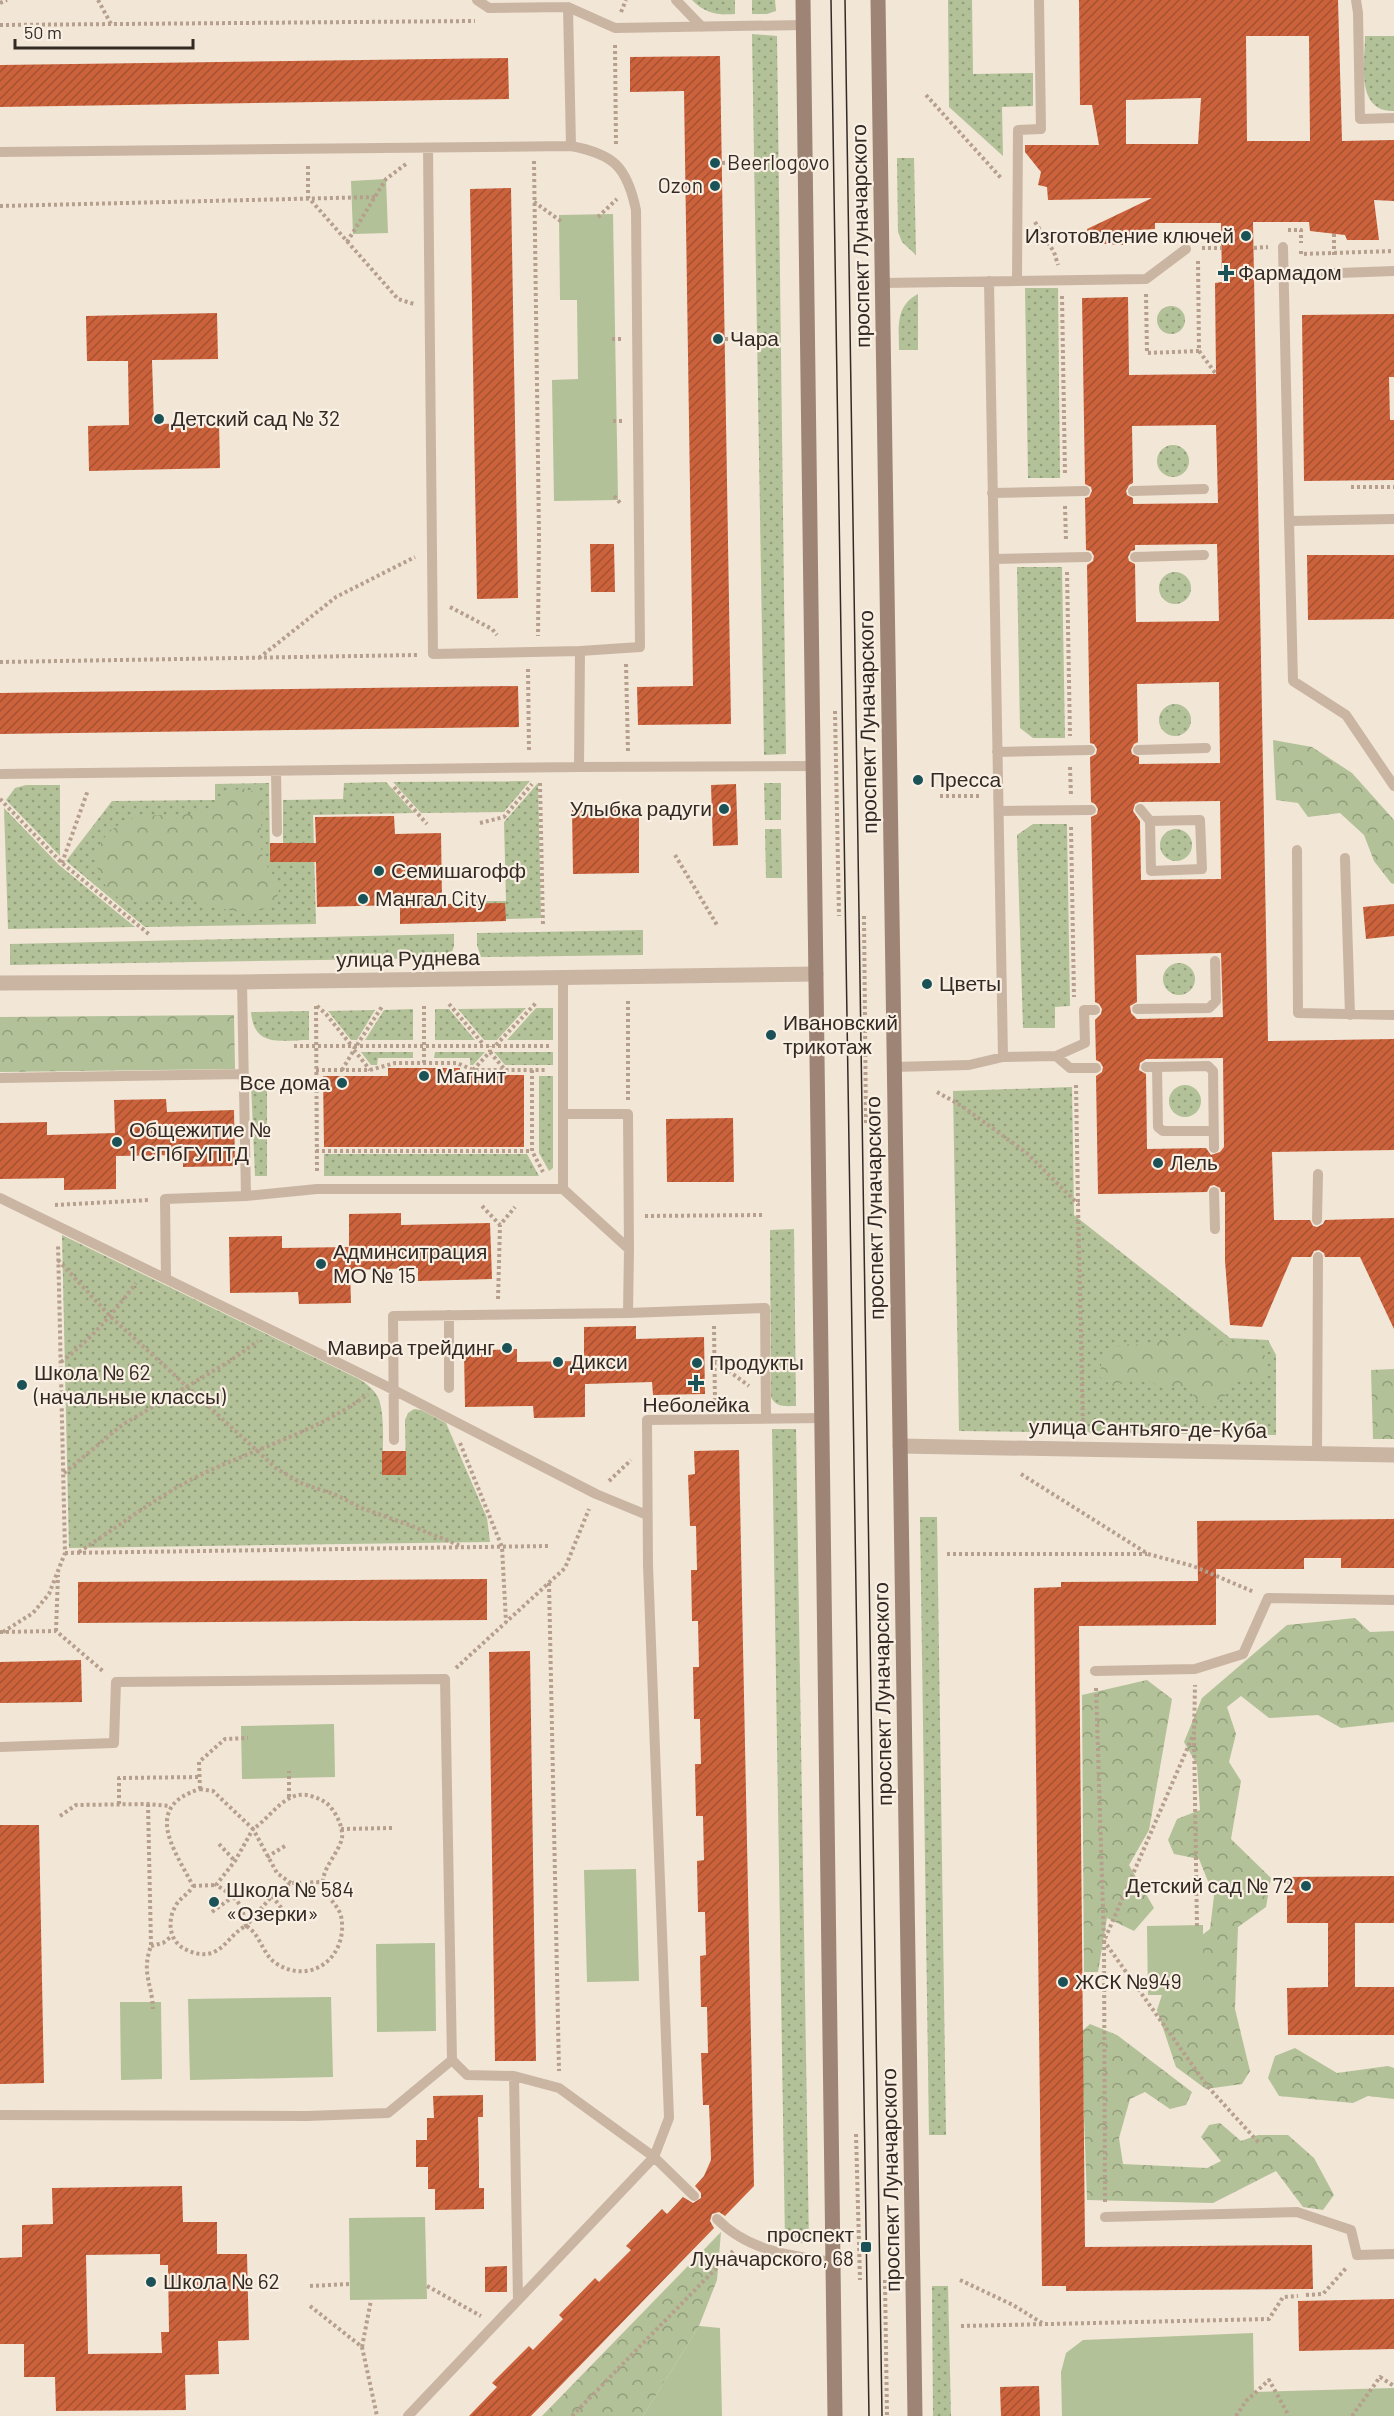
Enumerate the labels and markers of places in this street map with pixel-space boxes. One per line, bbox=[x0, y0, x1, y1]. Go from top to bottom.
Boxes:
place label: Beerlogovo bbox=[727, 149, 830, 174]
marker: Beerlogovo bbox=[708, 156, 722, 170]
place label: Ozon bbox=[658, 172, 703, 197]
marker: Ozon bbox=[708, 179, 722, 193]
place label: Изготовление ключей bbox=[1025, 222, 1234, 247]
marker: Изготовление ключей bbox=[1239, 229, 1253, 243]
place label: Фармадом bbox=[1238, 259, 1342, 284]
marker: Фармадом bbox=[1219, 266, 1233, 280]
place label: Чара bbox=[730, 325, 779, 350]
marker: Чара bbox=[711, 332, 725, 346]
place label: Детский сад № 32 bbox=[171, 405, 340, 430]
marker: Детский сад № 32 bbox=[152, 412, 166, 426]
place label: Пресса bbox=[930, 766, 1001, 791]
marker: Пресса bbox=[911, 773, 925, 787]
place label: Улыбка радуги bbox=[570, 795, 712, 820]
marker: Улыбка радуги bbox=[717, 802, 731, 816]
place label: Семишагофф bbox=[391, 857, 526, 882]
marker: Семишагофф bbox=[372, 864, 386, 878]
place label: Мангал City bbox=[375, 885, 487, 910]
marker: Мангал City bbox=[356, 892, 370, 906]
place label: Цветы bbox=[939, 970, 1001, 995]
marker: Цветы bbox=[920, 977, 934, 991]
place label: Ивановский трикотаж bbox=[783, 1009, 898, 1058]
marker: Ивановский трикотаж bbox=[764, 1028, 778, 1042]
place label: Магнит bbox=[436, 1062, 506, 1087]
place label: Все дома bbox=[240, 1069, 330, 1094]
marker: Магнит bbox=[417, 1069, 431, 1083]
marker: Все дома bbox=[335, 1076, 349, 1090]
place label: Общежитие № 1 СПбГУПТД bbox=[129, 1116, 271, 1165]
marker: Общежитие № 1 СПбГУПТД bbox=[110, 1135, 124, 1149]
place label: Лель bbox=[1170, 1149, 1218, 1174]
marker: Лель bbox=[1151, 1156, 1165, 1170]
place label: Админситрация МО № 15 bbox=[333, 1238, 487, 1287]
marker: Админситрация МО № 15 bbox=[314, 1257, 328, 1271]
place label: Мавира трейдинг bbox=[327, 1334, 495, 1359]
marker: Мавира трейдинг bbox=[500, 1341, 514, 1355]
place label: Дикси bbox=[570, 1348, 628, 1373]
place label: Продукты bbox=[709, 1349, 804, 1374]
marker: Дикси bbox=[551, 1355, 565, 1369]
marker: Продукты bbox=[690, 1356, 704, 1370]
place label: Школа № 62 (начальные классы) bbox=[33, 1359, 226, 1408]
marker: Неболейка bbox=[689, 1376, 703, 1390]
marker: Школа № 62 (начальные классы) bbox=[15, 1378, 29, 1392]
place label: Неболейка bbox=[643, 1391, 750, 1416]
place label: Детский сад № 72 bbox=[1126, 1872, 1294, 1897]
place label: Школа № 584 «Озерки» bbox=[226, 1876, 354, 1925]
marker: Детский сад № 72 bbox=[1299, 1879, 1313, 1893]
marker: Школа № 584 «Озерки» bbox=[207, 1895, 221, 1909]
place label: ЖСК №949 bbox=[1075, 1968, 1182, 1993]
marker: ЖСК №949 bbox=[1056, 1975, 1070, 1989]
place label: проспект Луначарского, 68 bbox=[690, 2221, 854, 2270]
marker: проспект Луначарского, 68 bbox=[859, 2240, 873, 2254]
place label: Школа № 62 bbox=[163, 2268, 280, 2293]
marker: Школа № 62 bbox=[144, 2275, 158, 2289]

